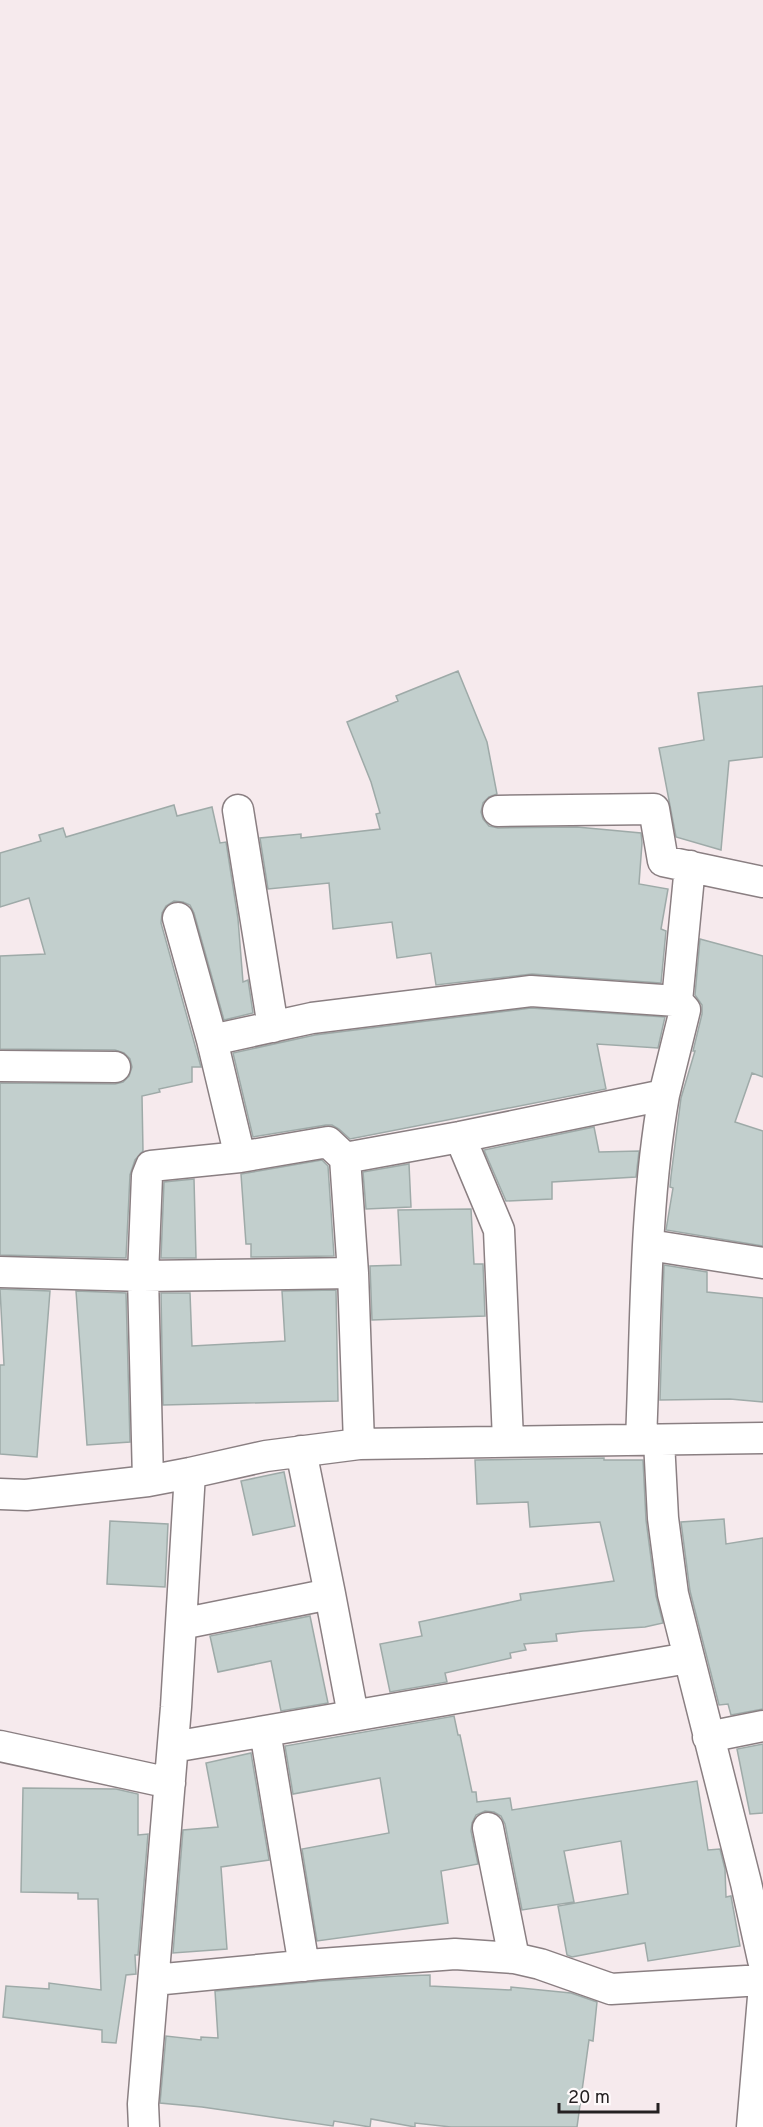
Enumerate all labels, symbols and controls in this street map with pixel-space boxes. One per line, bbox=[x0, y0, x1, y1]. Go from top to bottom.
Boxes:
scale bar bbox=[559, 2076, 658, 2114]
text: 20 m bbox=[568, 2087, 610, 2110]

